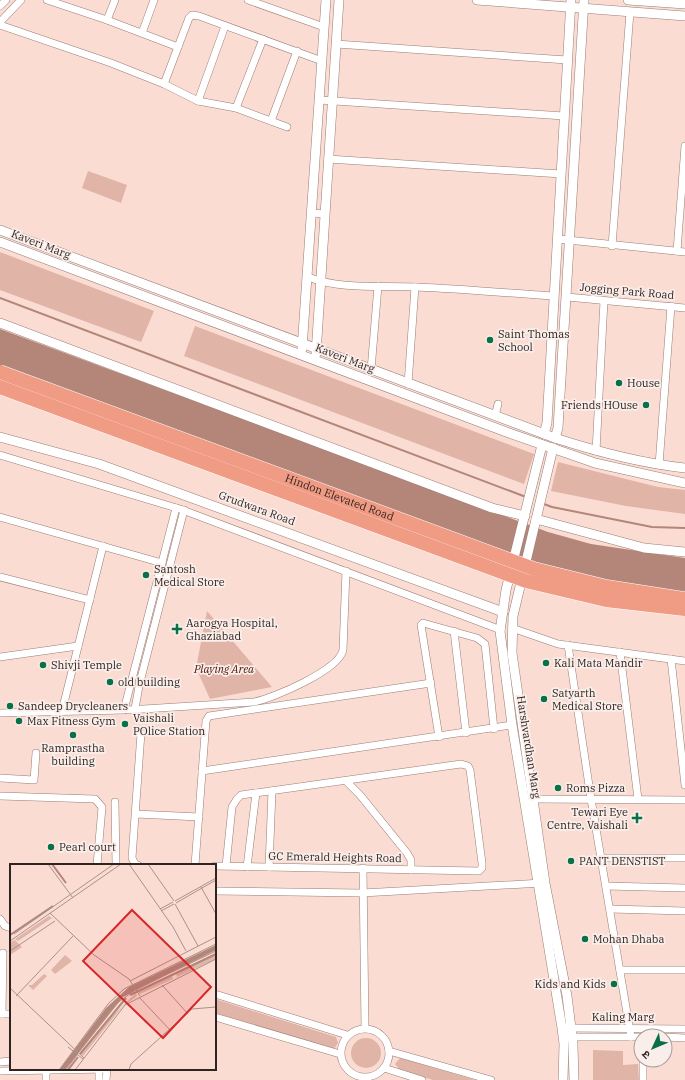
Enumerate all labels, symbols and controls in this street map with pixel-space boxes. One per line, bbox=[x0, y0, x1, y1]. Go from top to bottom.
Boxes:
street label: Kaveri Marg bbox=[9, 226, 73, 262]
street label: Jogging Park Road bbox=[579, 280, 675, 302]
place label: Saint Thomas School bbox=[498, 327, 570, 354]
marker: Saint Thomas School bbox=[485, 335, 495, 345]
street label: Kaveri Marg bbox=[313, 340, 377, 376]
place label: House bbox=[627, 376, 660, 390]
marker: House bbox=[614, 378, 624, 388]
place label: Friends HOuse bbox=[561, 398, 638, 412]
marker: Friends HOuse bbox=[641, 400, 651, 410]
street label: Hindon Elevated Road bbox=[283, 471, 396, 524]
street label: Grudwara Road bbox=[217, 488, 298, 528]
place label: Santosh Medical Store bbox=[154, 562, 225, 589]
marker: Santosh Medical Store bbox=[141, 570, 151, 580]
place label: Aarogya Hospital, Ghaziabad bbox=[186, 616, 278, 643]
marker: Aarogya Hospital, Ghaziabad bbox=[171, 623, 183, 635]
place label: Kali Mata Mandir bbox=[554, 656, 643, 670]
place label: Shivji Temple bbox=[51, 658, 122, 672]
marker: Kali Mata Mandir bbox=[541, 658, 551, 668]
marker: Shivji Temple bbox=[38, 660, 48, 670]
park label: Playing Area bbox=[193, 662, 254, 676]
place label: old building bbox=[118, 675, 180, 689]
marker: old building bbox=[105, 677, 115, 687]
place label: Satyarth Medical Store bbox=[552, 686, 623, 713]
marker: Satyarth Medical Store bbox=[539, 694, 549, 704]
street label: Harshvardhan Marg bbox=[514, 695, 544, 799]
place label: Sandeep Drycleaners bbox=[18, 699, 128, 713]
marker: Sandeep Drycleaners bbox=[5, 701, 15, 711]
place label: Vaishali POlice Station bbox=[133, 711, 205, 738]
place label: Max Fitness Gym bbox=[27, 714, 116, 728]
marker: Max Fitness Gym bbox=[14, 716, 24, 726]
marker: Vaishali POlice Station bbox=[120, 719, 130, 729]
marker: Ramprastha building bbox=[68, 730, 78, 740]
place label: Ramprastha building bbox=[41, 741, 105, 768]
place label: Roms Pizza bbox=[566, 781, 625, 795]
marker: Roms Pizza bbox=[553, 783, 563, 793]
place label: Tewari Eye Centre, Vaishali bbox=[547, 805, 629, 832]
marker: Tewari Eye Centre, Vaishali bbox=[631, 812, 643, 824]
place label: Pearl court bbox=[59, 840, 116, 854]
marker: Pearl court bbox=[46, 842, 56, 852]
street label: GC Emerald Heights Road bbox=[268, 849, 402, 865]
place label: PANT DENSTIST bbox=[579, 854, 665, 868]
marker: PANT DENSTIST bbox=[566, 856, 576, 866]
inset map bbox=[10, 864, 216, 1070]
place label: Mohan Dhaba bbox=[593, 932, 664, 946]
marker: Mohan Dhaba bbox=[580, 934, 590, 944]
place label: Kids and Kids bbox=[535, 977, 606, 991]
marker: Kids and Kids bbox=[609, 979, 619, 989]
street label: Kaling Marg bbox=[592, 1010, 654, 1024]
north arrow bbox=[633, 1028, 673, 1068]
text: उ bbox=[638, 1047, 653, 1062]

